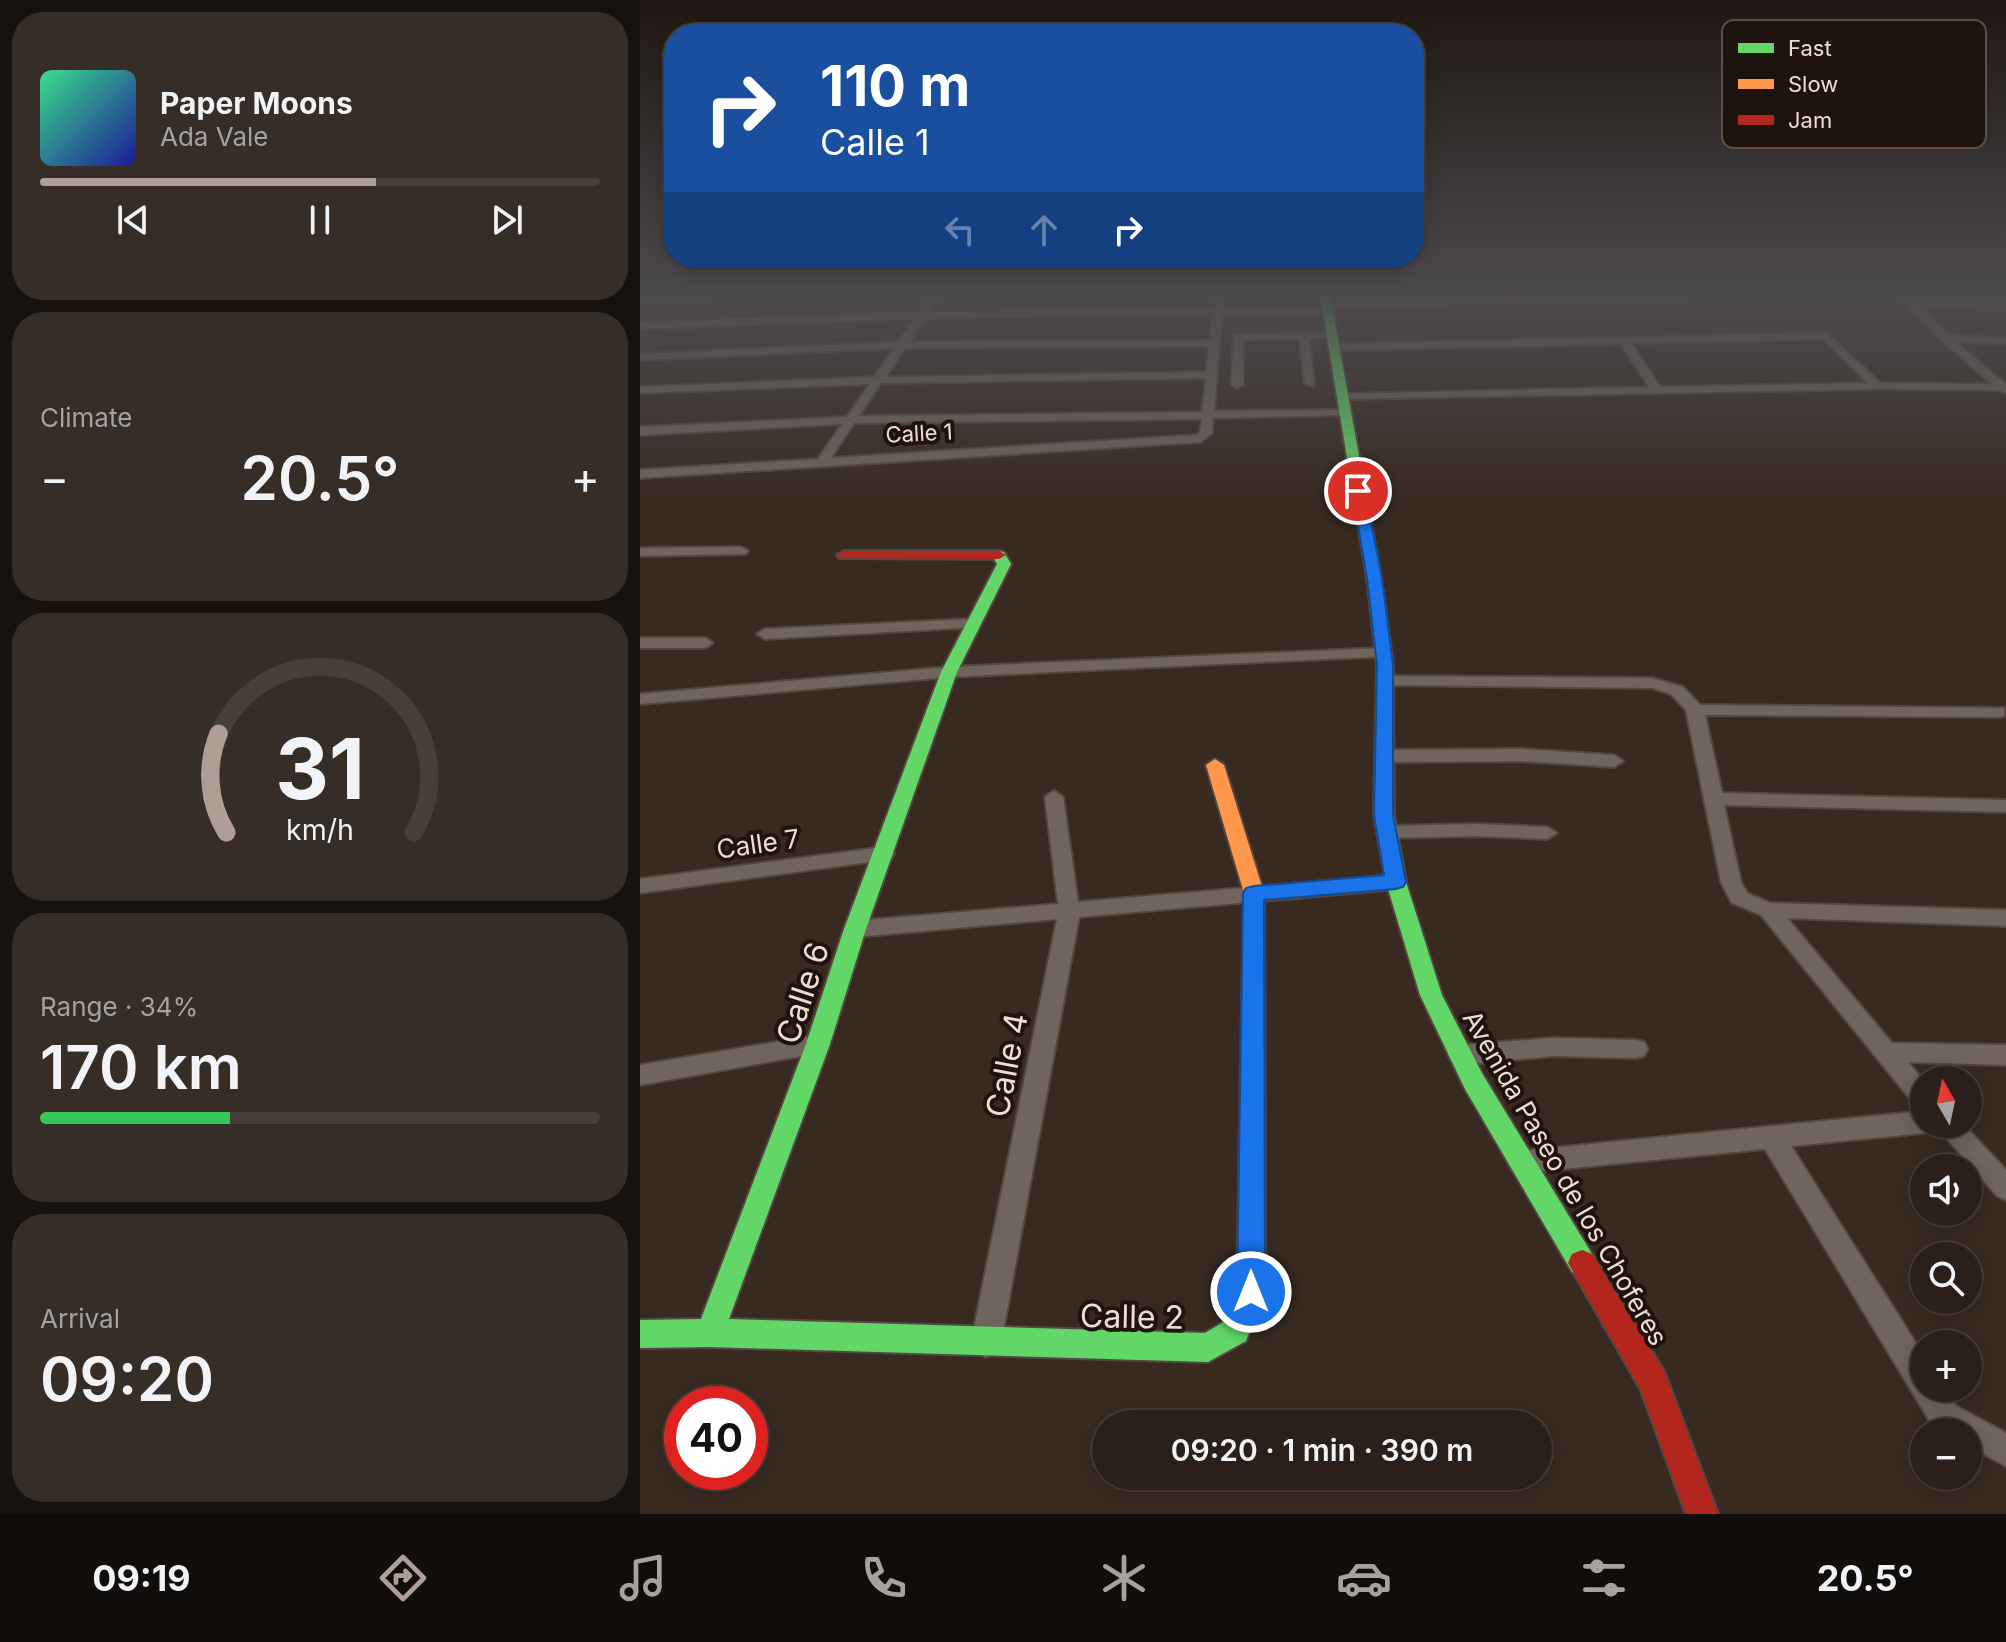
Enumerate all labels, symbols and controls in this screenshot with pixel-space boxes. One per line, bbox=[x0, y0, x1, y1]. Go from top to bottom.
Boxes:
legend bbox=[1722, 20, 1986, 148]
text: Fast bbox=[1788, 35, 1832, 61]
text: 110 m bbox=[820, 52, 970, 120]
icon: right bbox=[688, 56, 792, 160]
text: Slow bbox=[1788, 71, 1838, 97]
text: Paper Moons bbox=[160, 85, 353, 121]
text: Jam bbox=[1788, 107, 1832, 133]
text: Calle 1 bbox=[820, 120, 930, 164]
text: Ada Vale bbox=[160, 121, 268, 152]
icon: previous bbox=[111, 198, 155, 242]
icon: pause bbox=[298, 198, 342, 242]
icon: next bbox=[485, 198, 529, 242]
icon: left bbox=[938, 208, 982, 252]
icon: ahead bbox=[1022, 208, 1066, 252]
icon: right bbox=[1106, 208, 1150, 252]
text: Climate bbox=[40, 402, 132, 433]
street label: Calle 1 bbox=[885, 418, 953, 448]
text: 20.5° bbox=[241, 442, 399, 514]
text: − bbox=[40, 451, 69, 505]
text: + bbox=[571, 451, 600, 505]
pin bbox=[1324, 457, 1392, 525]
icon: arrive bbox=[1336, 469, 1380, 513]
text: 31 bbox=[275, 718, 365, 819]
text: km/h bbox=[286, 812, 354, 847]
street label: Calle 7 bbox=[714, 822, 801, 865]
street label: Calle 6 bbox=[768, 937, 837, 1048]
text: Range · 34% bbox=[40, 991, 198, 1022]
street label: Avenida Paseo de los Choferes bbox=[1457, 1005, 1674, 1351]
street label: Calle 4 bbox=[977, 1010, 1036, 1120]
text: 170 km bbox=[40, 1031, 242, 1103]
north arrow bbox=[1910, 1066, 1982, 1138]
map controls bbox=[1910, 1066, 1982, 1490]
button: sound bbox=[1910, 1154, 1982, 1226]
button: search bbox=[1910, 1242, 1982, 1314]
position arrow bbox=[1209, 1250, 1293, 1334]
street label: Calle 2 bbox=[1080, 1296, 1184, 1337]
text: Arrival bbox=[40, 1303, 120, 1334]
button: + bbox=[1910, 1330, 1982, 1402]
text: 09:20 bbox=[40, 1343, 214, 1415]
speed limit sign: 40 bbox=[664, 1386, 768, 1490]
button: − bbox=[1910, 1418, 1982, 1490]
text: 09:20 · 1 min · 390 m bbox=[1171, 1432, 1473, 1468]
icon: directions bbox=[375, 1550, 431, 1606]
icon: music bbox=[615, 1550, 671, 1606]
icon: phone bbox=[856, 1550, 912, 1606]
icon: climate bbox=[1096, 1550, 1152, 1606]
icon: car bbox=[1336, 1550, 1392, 1606]
icon: filters bbox=[1576, 1550, 1632, 1606]
text: 09:19 bbox=[92, 1556, 191, 1600]
text: 20.5° bbox=[1817, 1556, 1914, 1600]

